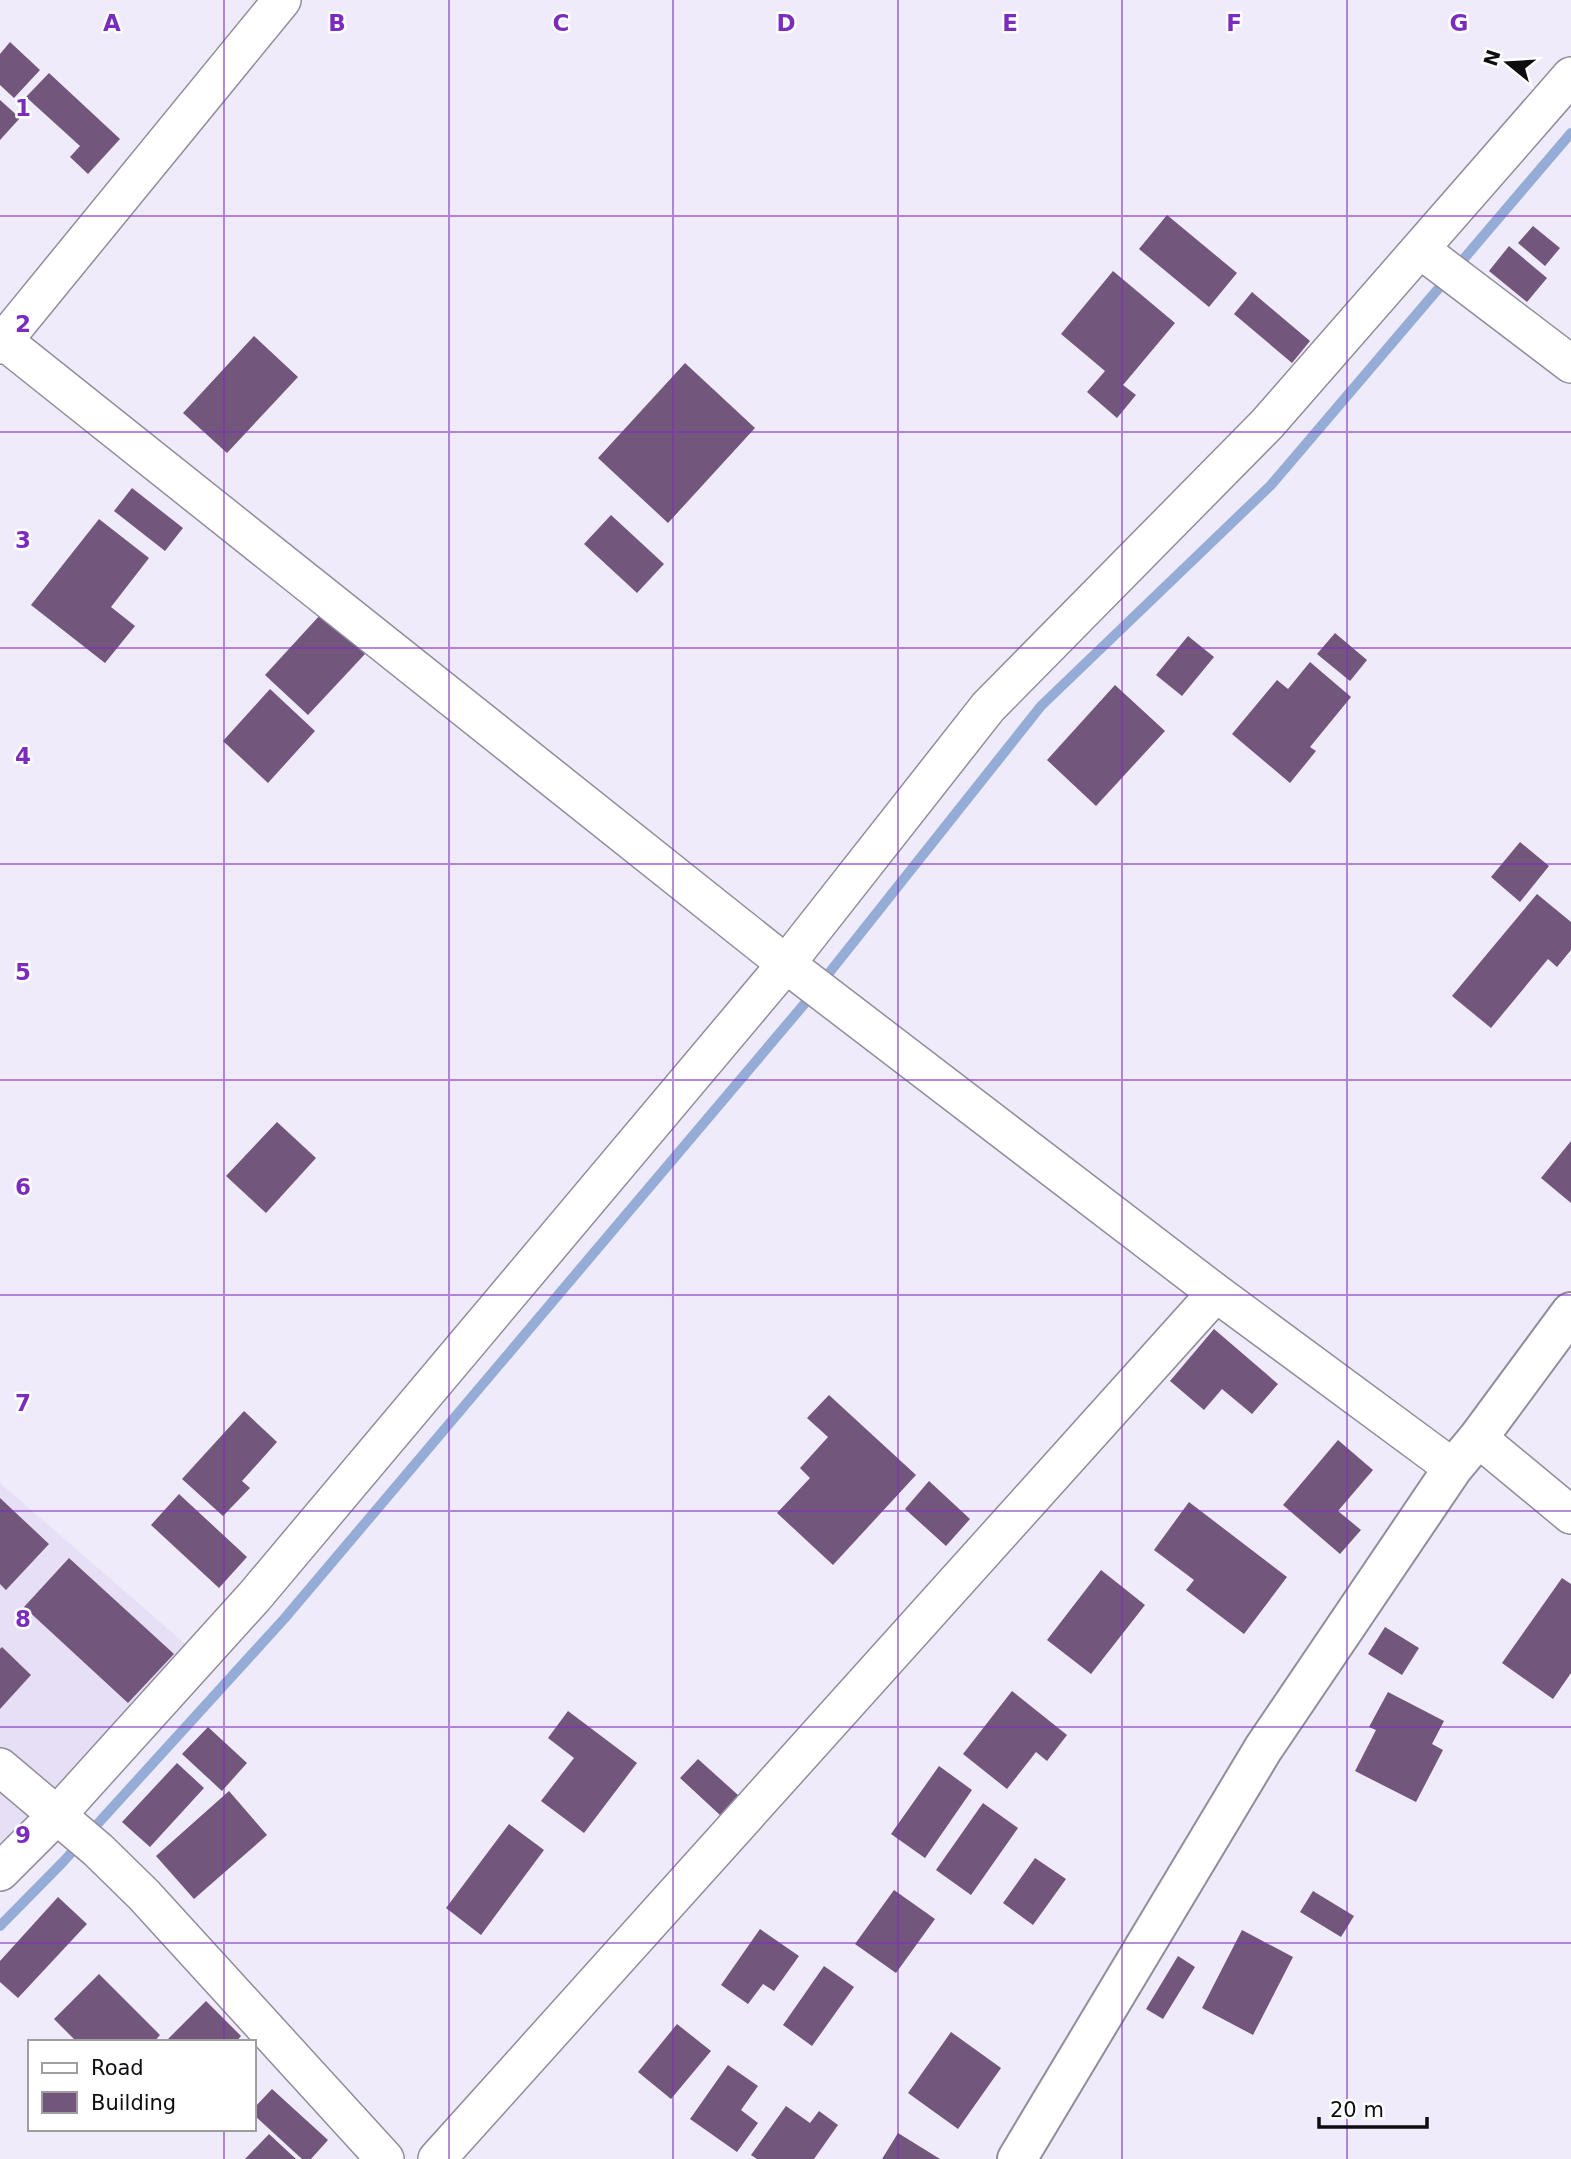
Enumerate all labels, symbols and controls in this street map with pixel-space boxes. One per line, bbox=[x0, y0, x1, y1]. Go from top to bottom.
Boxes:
text: A bbox=[103, 10, 121, 36]
text: B bbox=[328, 10, 346, 36]
text: C bbox=[553, 10, 569, 36]
text: D bbox=[776, 10, 796, 36]
text: E bbox=[1002, 10, 1018, 36]
text: F bbox=[1226, 10, 1242, 36]
text: G bbox=[1450, 10, 1468, 36]
north arrow bbox=[1473, 28, 1543, 98]
text: N bbox=[1479, 47, 1505, 69]
text: 1 bbox=[15, 95, 31, 121]
text: 2 bbox=[15, 311, 31, 337]
text: 3 bbox=[15, 527, 31, 553]
text: 4 bbox=[15, 743, 31, 769]
text: 5 bbox=[15, 959, 31, 985]
text: 6 bbox=[15, 1174, 31, 1200]
text: 7 bbox=[15, 1390, 31, 1416]
text: 8 bbox=[15, 1606, 31, 1632]
text: 9 bbox=[15, 1822, 31, 1848]
legend bbox=[28, 2040, 256, 2131]
text: Road bbox=[91, 2056, 144, 2080]
scale bar bbox=[1319, 2086, 1428, 2130]
text: Building bbox=[91, 2091, 176, 2115]
text: 20 m bbox=[1330, 2098, 1384, 2122]

